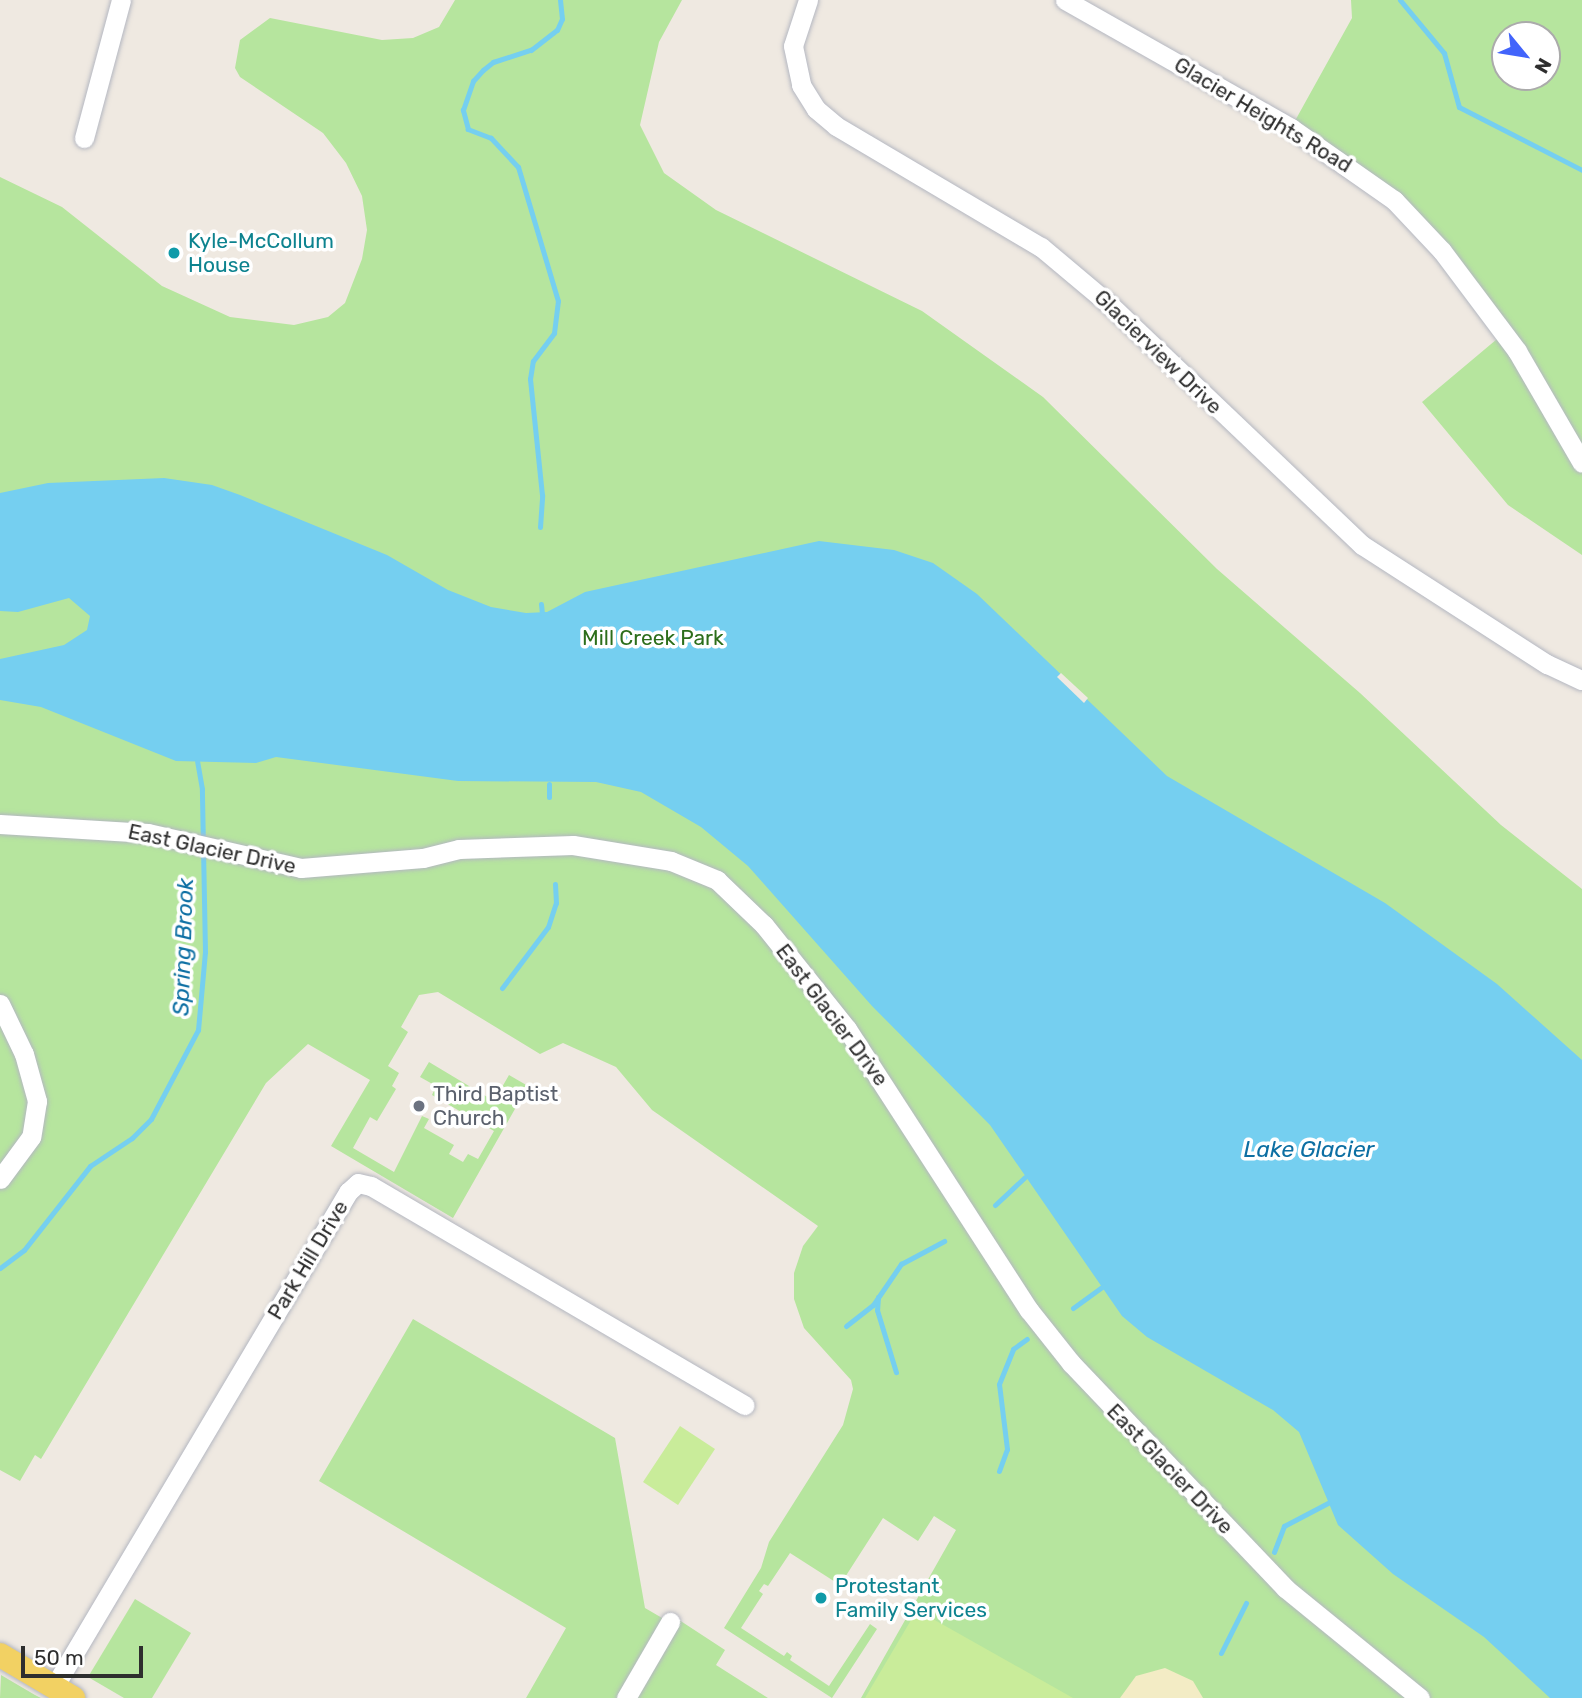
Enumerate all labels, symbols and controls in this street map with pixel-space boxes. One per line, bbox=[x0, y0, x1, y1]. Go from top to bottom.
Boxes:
north arrow bbox=[1491, 21, 1561, 91]
street label: Glacier Heights Road bbox=[1169, 52, 1357, 178]
text: N bbox=[1530, 54, 1556, 77]
place label: Kyle-McCollum House bbox=[188, 228, 334, 278]
marker: Kyle-McCollum House bbox=[166, 245, 182, 261]
street label: Glacierview Drive bbox=[1089, 285, 1227, 419]
park label: Mill Creek Park bbox=[582, 625, 724, 651]
street label: East Glacier Drive bbox=[126, 819, 298, 879]
water label: Spring Brook bbox=[167, 878, 199, 1016]
street label: East Glacier Drive bbox=[770, 939, 894, 1091]
place label: Third Baptist Church bbox=[433, 1081, 558, 1131]
marker: Third Baptist Church bbox=[411, 1098, 427, 1114]
water label: Lake Glacier bbox=[1244, 1135, 1374, 1163]
street label: Park Hill Drive bbox=[262, 1196, 354, 1324]
street label: East Glacier Drive bbox=[1101, 1399, 1239, 1539]
place label: Protestant Family Services bbox=[835, 1573, 987, 1623]
marker: Protestant Family Services bbox=[813, 1590, 829, 1606]
scale bar bbox=[24, 1632, 147, 1676]
text: 50 m bbox=[34, 1645, 84, 1670]

